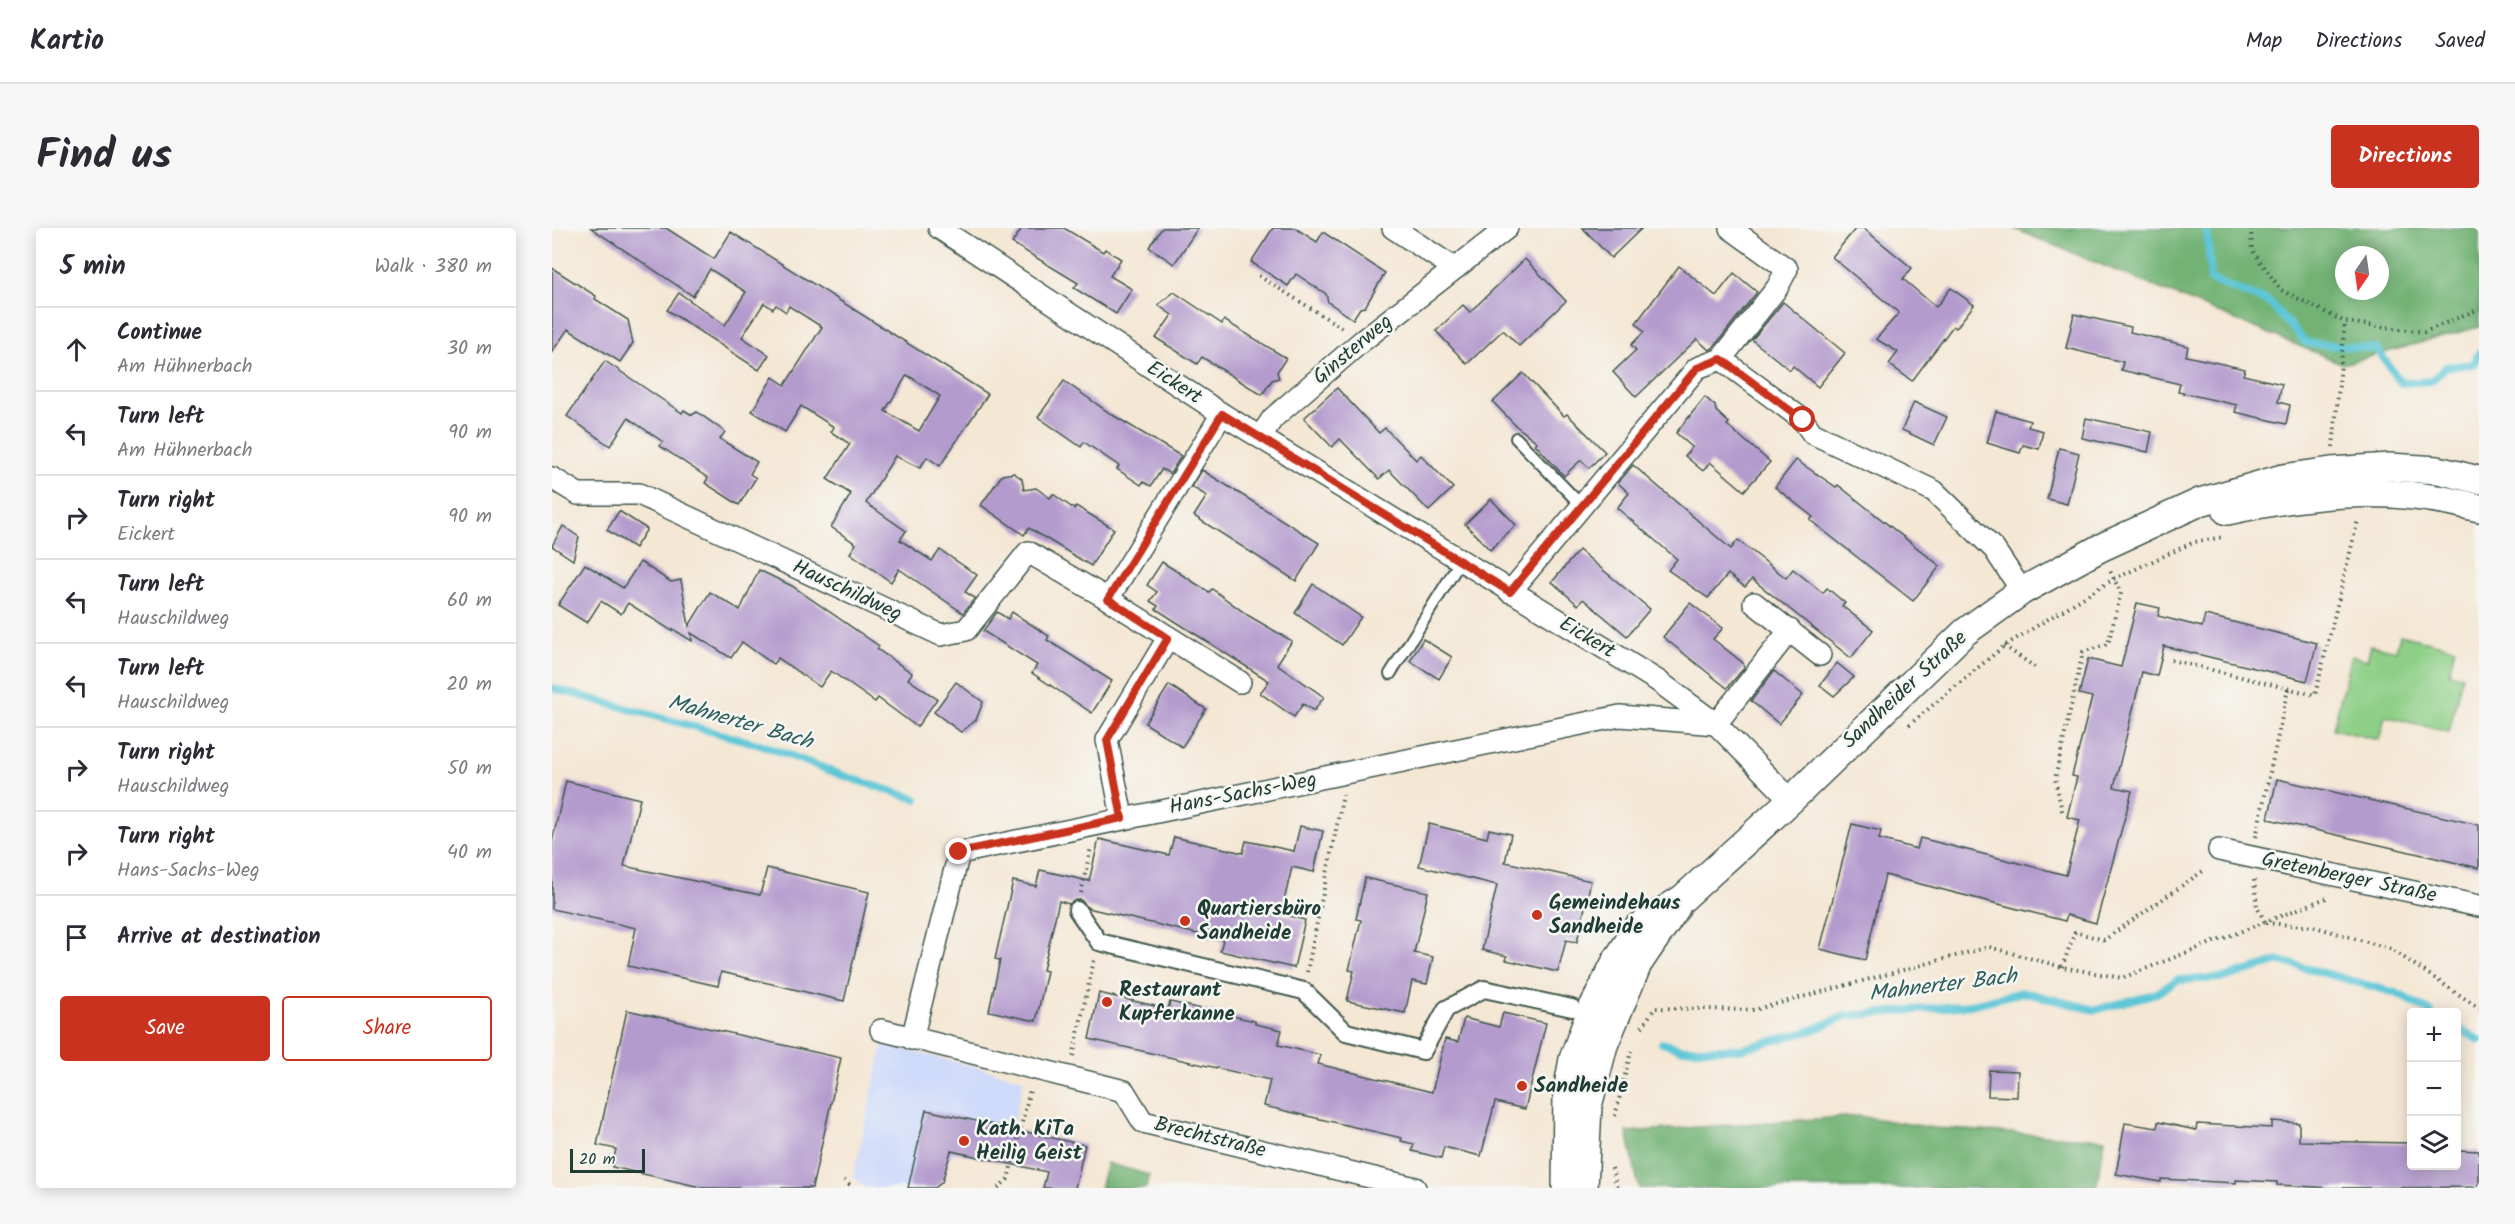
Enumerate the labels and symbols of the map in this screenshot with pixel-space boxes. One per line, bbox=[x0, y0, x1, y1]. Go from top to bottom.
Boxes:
north arrow bbox=[2335, 246, 2389, 300]
street label: Ginsterweg bbox=[1306, 306, 1400, 394]
street label: Eickert bbox=[1139, 353, 1209, 414]
route start bbox=[1789, 406, 1815, 432]
street label: Hauschildweg bbox=[787, 551, 907, 631]
street label: Eickert bbox=[1552, 608, 1622, 668]
street label: Sandheider Straße bbox=[1835, 622, 1976, 757]
water label: Mahnerter Bach bbox=[664, 686, 818, 761]
street label: Hans-Sachs-Weg bbox=[1166, 764, 1320, 824]
route end bbox=[945, 838, 971, 864]
street label: Gretenberger Straße bbox=[2258, 843, 2440, 913]
place label: Gemeindehaus Sandheide bbox=[1549, 887, 1681, 944]
place label: Quartiersbüro Sandheide bbox=[1197, 893, 1322, 950]
marker: Gemeindehaus Sandheide bbox=[1530, 908, 1544, 922]
marker: Quartiersbüro Sandheide bbox=[1178, 914, 1192, 928]
water label: Mahnerter Bach bbox=[1867, 959, 2021, 1012]
place label: Restaurant Kupferkanne bbox=[1119, 974, 1235, 1031]
marker: Restaurant Kupferkanne bbox=[1100, 995, 1114, 1009]
place label: Sandheide bbox=[1534, 1070, 1628, 1103]
marker: Sandheide bbox=[1515, 1079, 1529, 1093]
street label: Brechtstraße bbox=[1151, 1108, 1270, 1168]
place label: Kath. KiTa Heilig Geist bbox=[976, 1113, 1083, 1170]
marker: Kath. KiTa Heilig Geist bbox=[957, 1134, 971, 1148]
scale bar bbox=[570, 1146, 645, 1174]

